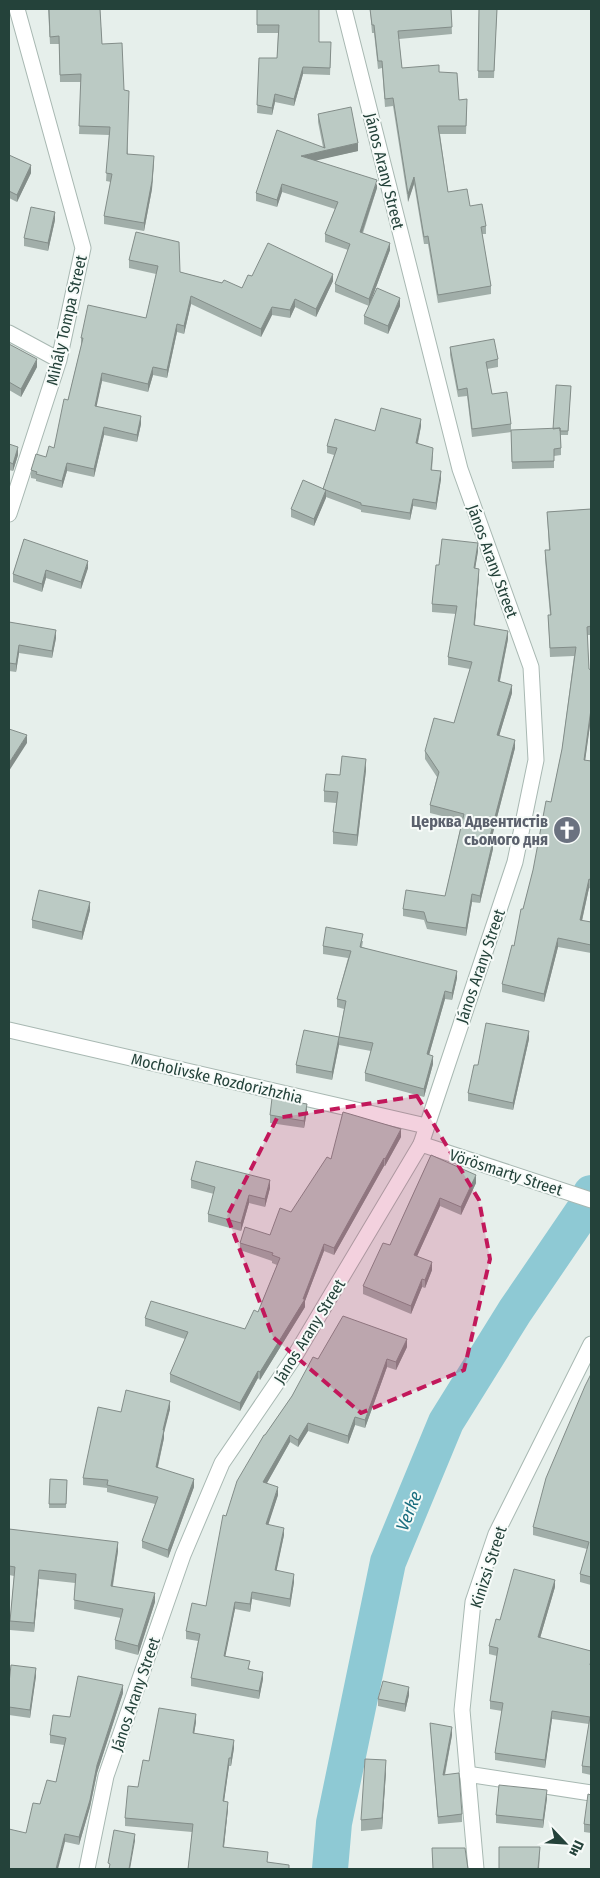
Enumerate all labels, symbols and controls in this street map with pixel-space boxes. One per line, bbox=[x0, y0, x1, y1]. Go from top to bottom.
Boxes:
street label: János Arany Street bbox=[361, 111, 408, 232]
street label: Mihály Tompa Street bbox=[42, 252, 91, 387]
street label: János Arany Street bbox=[463, 502, 522, 621]
place label: Церква Адвентистів сьомого дня bbox=[411, 812, 548, 849]
church icon: Церква Адвентистів сьомого дня bbox=[552, 815, 582, 845]
street label: János Arany Street bbox=[452, 906, 509, 1026]
street label: Mocholivske Rozdorizhzhia bbox=[129, 1049, 305, 1108]
street label: Vörösmarty Street bbox=[447, 1145, 565, 1200]
street label: János Arany Street bbox=[270, 1275, 350, 1387]
water label: Verke bbox=[391, 1488, 427, 1534]
street label: Kinizsi Street bbox=[466, 1523, 511, 1611]
street label: János Arany Street bbox=[107, 1634, 164, 1754]
north arrow bbox=[540, 1818, 590, 1868]
text: Пн bbox=[565, 1838, 587, 1859]

